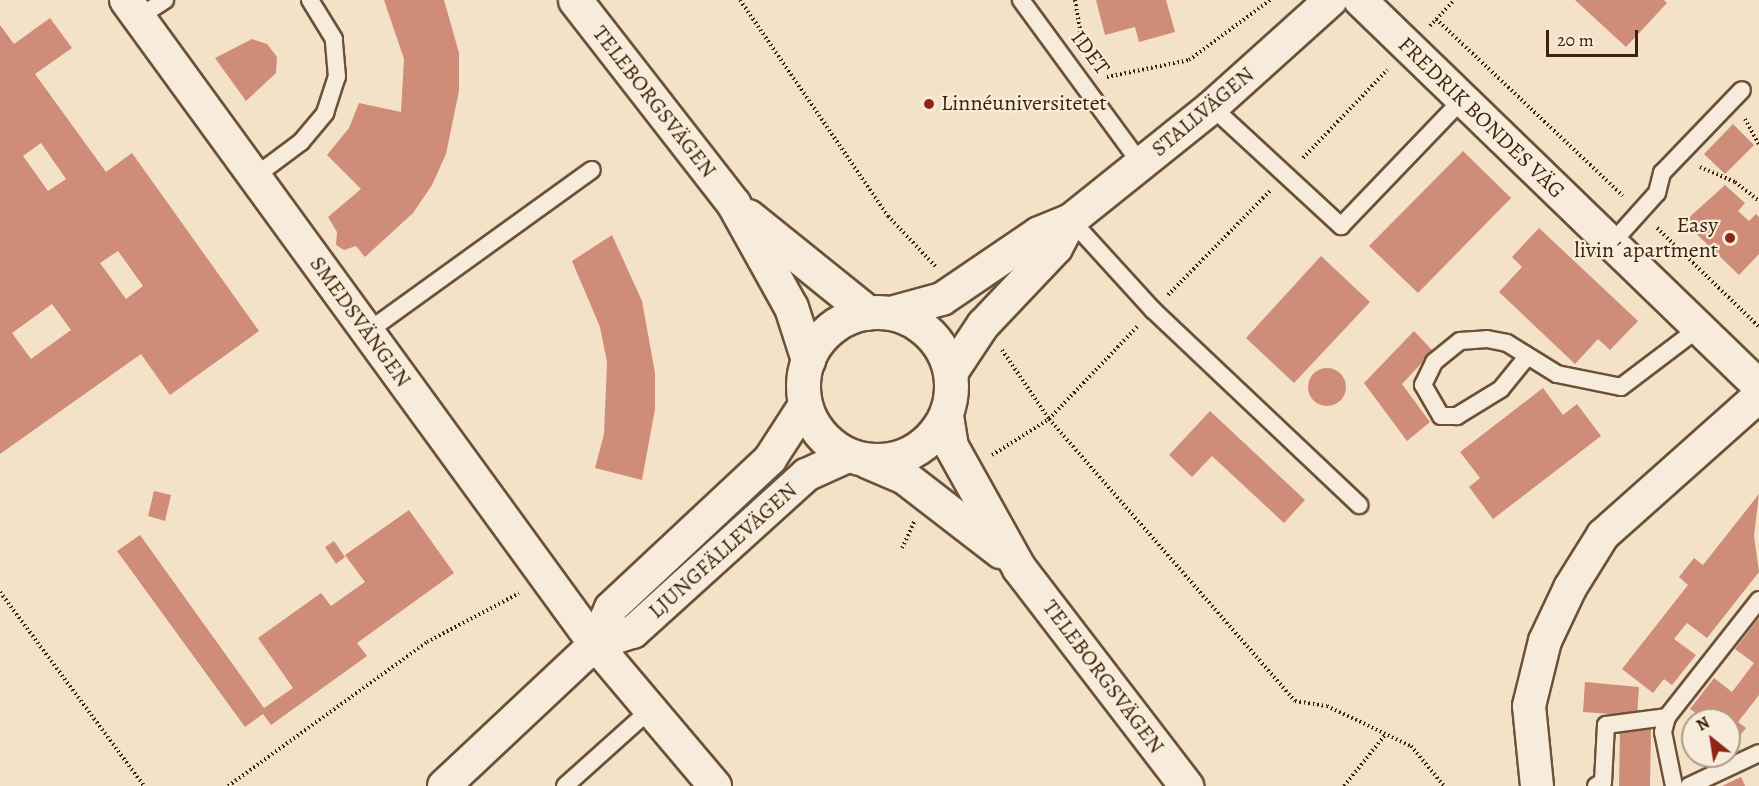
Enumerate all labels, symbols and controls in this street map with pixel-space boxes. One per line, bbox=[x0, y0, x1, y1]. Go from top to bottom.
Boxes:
scale bar bbox=[1549, 18, 1640, 56]
street label: TELEBORGSVÄGEN bbox=[587, 21, 721, 183]
street label: IDET bbox=[1065, 26, 1115, 80]
text: 20 m bbox=[1557, 28, 1594, 52]
street label: FREDRIK BONDES VÄG bbox=[1392, 32, 1570, 204]
street label: STALLVÄGEN bbox=[1146, 62, 1260, 162]
place label: Linnéuniversitetet bbox=[941, 91, 1107, 117]
marker: Linnéuniversitetet bbox=[922, 97, 936, 111]
place label: Easy livin´apartment bbox=[1574, 212, 1718, 264]
marker: Easy livin´apartment bbox=[1723, 231, 1737, 245]
street label: SMEDSVÄNGEN bbox=[304, 252, 416, 392]
street label: LJUNGFÄLLEVÄGEN bbox=[643, 477, 803, 625]
street label: TELEBORGSVÄGEN bbox=[1037, 595, 1169, 759]
north arrow bbox=[1681, 708, 1741, 768]
text: N bbox=[1692, 712, 1714, 737]

